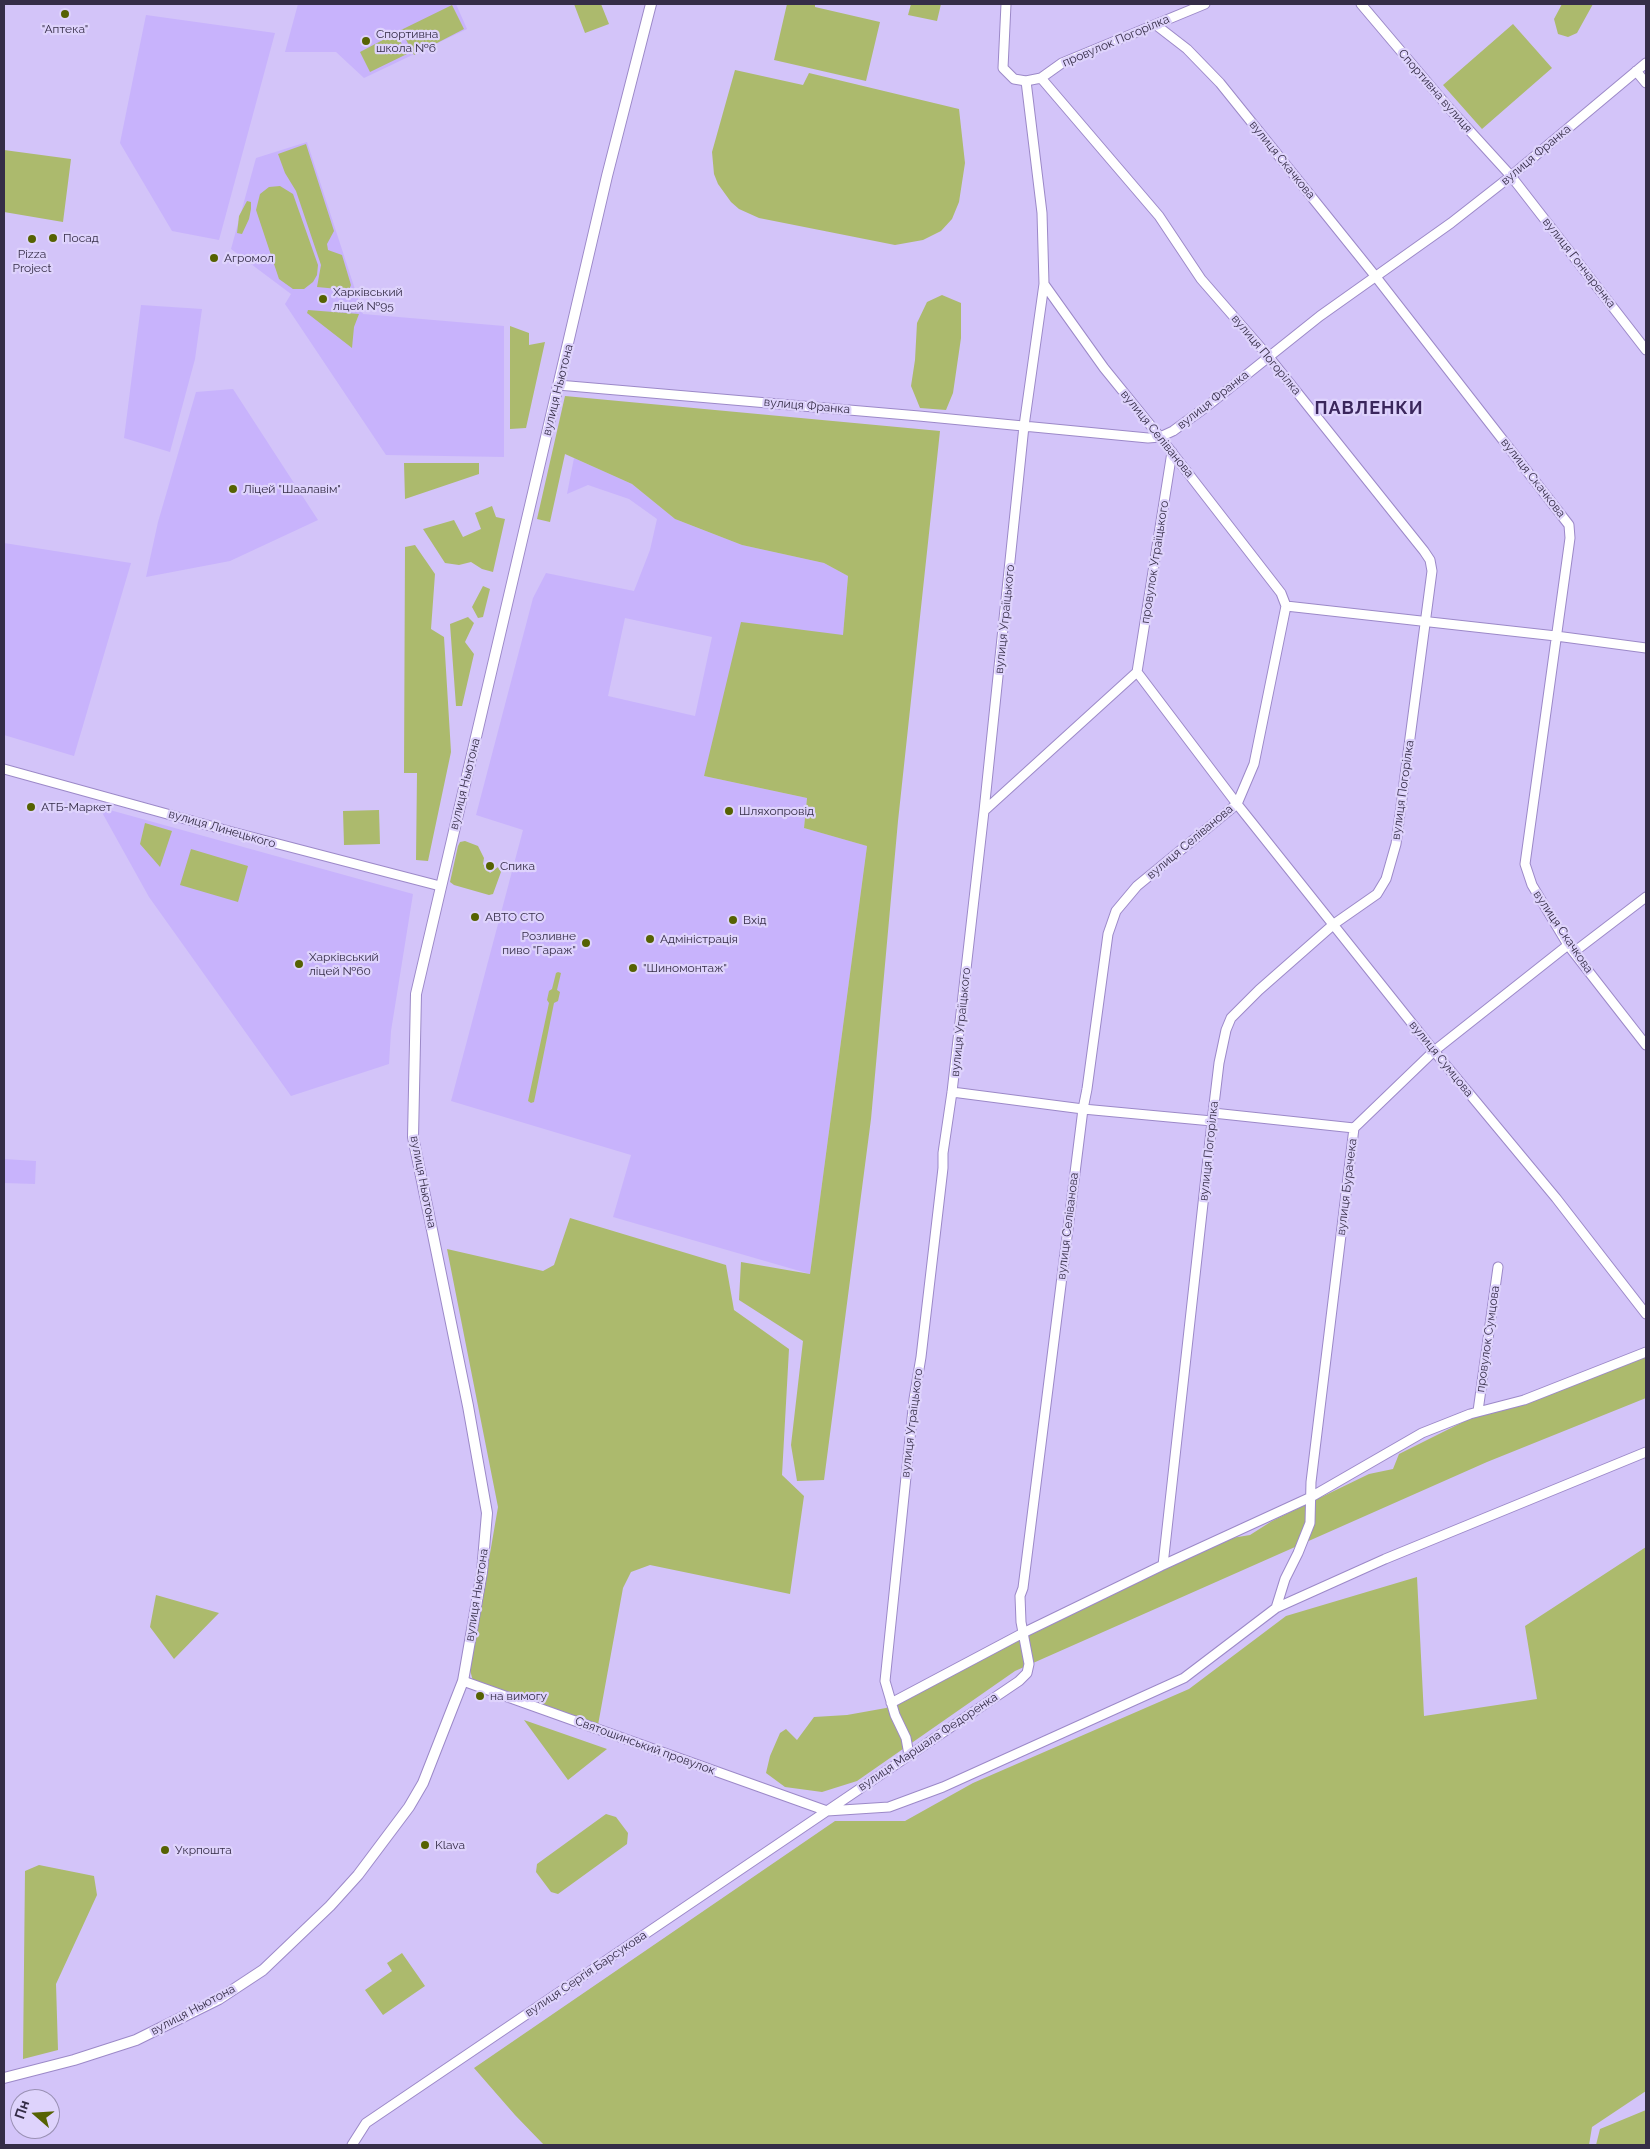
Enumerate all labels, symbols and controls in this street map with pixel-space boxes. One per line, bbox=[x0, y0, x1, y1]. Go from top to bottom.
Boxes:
marker: "Аптека" bbox=[59, 8, 71, 20]
street label: провулок Погорілка bbox=[1060, 12, 1172, 70]
place label: "Аптека" bbox=[42, 22, 88, 36]
place label: Спортивна школа №6 bbox=[376, 27, 438, 55]
marker: Спортивна школа №6 bbox=[360, 35, 372, 47]
street label: Спортивна вулиця bbox=[1395, 46, 1475, 136]
street label: вулиця Скачкова bbox=[1246, 118, 1318, 202]
street label: вулиця Франка bbox=[1498, 122, 1574, 188]
street label: вулиця Гончаренка bbox=[1539, 215, 1619, 311]
place label: Посад bbox=[63, 231, 99, 245]
marker: Посад bbox=[47, 232, 59, 244]
marker: Pizza Project bbox=[26, 233, 38, 245]
place label: Pizza Project bbox=[13, 247, 51, 275]
place label: Агромол bbox=[224, 251, 274, 265]
marker: Агромол bbox=[208, 252, 220, 264]
place label: Харківський ліцей №95 bbox=[333, 285, 403, 313]
marker: Харківський ліцей №95 bbox=[317, 293, 329, 305]
street label: вулиця Погорілка bbox=[1228, 312, 1304, 398]
street label: вулиця Ньютона bbox=[540, 343, 576, 437]
street label: вулиця Франка bbox=[1174, 368, 1252, 432]
street label: вулиця Селіванова bbox=[1117, 388, 1197, 480]
street label: вулиця Франка bbox=[763, 395, 851, 417]
district label: ПАВЛЕНКИ bbox=[1313, 398, 1425, 420]
street label: вулиця Скачкова bbox=[1498, 436, 1568, 520]
place label: Ліцей "Шаалавім" bbox=[243, 482, 341, 496]
marker: Ліцей "Шаалавім" bbox=[227, 483, 239, 495]
street label: провулок Уграїцького bbox=[1138, 500, 1172, 624]
street label: вулиця Уграїцького bbox=[992, 564, 1018, 674]
street label: вулиця Ньютона bbox=[447, 737, 483, 831]
street label: вулиця Погорілка bbox=[1389, 739, 1417, 841]
place label: АТБ-Маркет bbox=[41, 800, 112, 814]
marker: АТБ-Маркет bbox=[25, 801, 37, 813]
street label: вулиця Селіванова bbox=[1144, 802, 1236, 882]
place label: Шляхопровід bbox=[739, 804, 814, 818]
marker: Шляхопровід bbox=[723, 805, 735, 817]
street label: вулиця Линецького bbox=[167, 807, 277, 851]
place label: Спика bbox=[500, 859, 535, 873]
marker: Спика bbox=[484, 860, 496, 872]
street label: вулиця Скачкова bbox=[1530, 888, 1596, 976]
place label: АВТО СТО bbox=[485, 910, 544, 924]
marker: АВТО СТО bbox=[469, 911, 481, 923]
place label: Вхід bbox=[743, 913, 767, 927]
marker: Вхід bbox=[727, 914, 739, 926]
place label: Розливне пиво "Гараж" bbox=[502, 929, 576, 957]
place label: Адміністрація bbox=[660, 932, 738, 946]
marker: Адміністрація bbox=[644, 933, 656, 945]
marker: Розливне пиво "Гараж" bbox=[580, 937, 592, 949]
place label: Харківський ліцей №60 bbox=[309, 950, 379, 978]
marker: Харківський ліцей №60 bbox=[293, 958, 305, 970]
place label: "Шиномонтаж" bbox=[643, 961, 727, 975]
marker: "Шиномонтаж" bbox=[627, 962, 639, 974]
street label: вулиця Уграїцького bbox=[948, 967, 974, 1077]
street label: вулиця Сумцова bbox=[1406, 1018, 1476, 1100]
street label: вулиця Погорілка bbox=[1197, 1100, 1221, 1202]
street label: вулиця Ньютона bbox=[407, 1135, 439, 1229]
street label: вулиця Бурачека bbox=[1334, 1138, 1360, 1236]
street label: вулиця Селіванова bbox=[1054, 1172, 1082, 1280]
street label: провулок Сумцова bbox=[1473, 1285, 1503, 1393]
street label: вулиця Уграїцького bbox=[898, 1368, 926, 1478]
street label: вулиця Ньютона bbox=[463, 1548, 491, 1642]
place label: на вимогу bbox=[490, 1689, 547, 1703]
marker: на вимогу bbox=[474, 1690, 486, 1702]
street label: вулиця Маршала Федоренка bbox=[856, 1690, 1000, 1794]
street label: Святошинський провулок bbox=[573, 1714, 717, 1778]
place label: Klava bbox=[435, 1838, 465, 1852]
marker: Klava bbox=[419, 1839, 431, 1851]
place label: Укрпошта bbox=[175, 1843, 232, 1857]
marker: Укрпошта bbox=[159, 1844, 171, 1856]
street label: вулиця Сергія Барсукова bbox=[523, 1928, 649, 2020]
street label: вулиця Ньютона bbox=[148, 1982, 238, 2038]
north arrow bbox=[10, 2089, 60, 2139]
text: Пн bbox=[11, 2098, 32, 2121]

